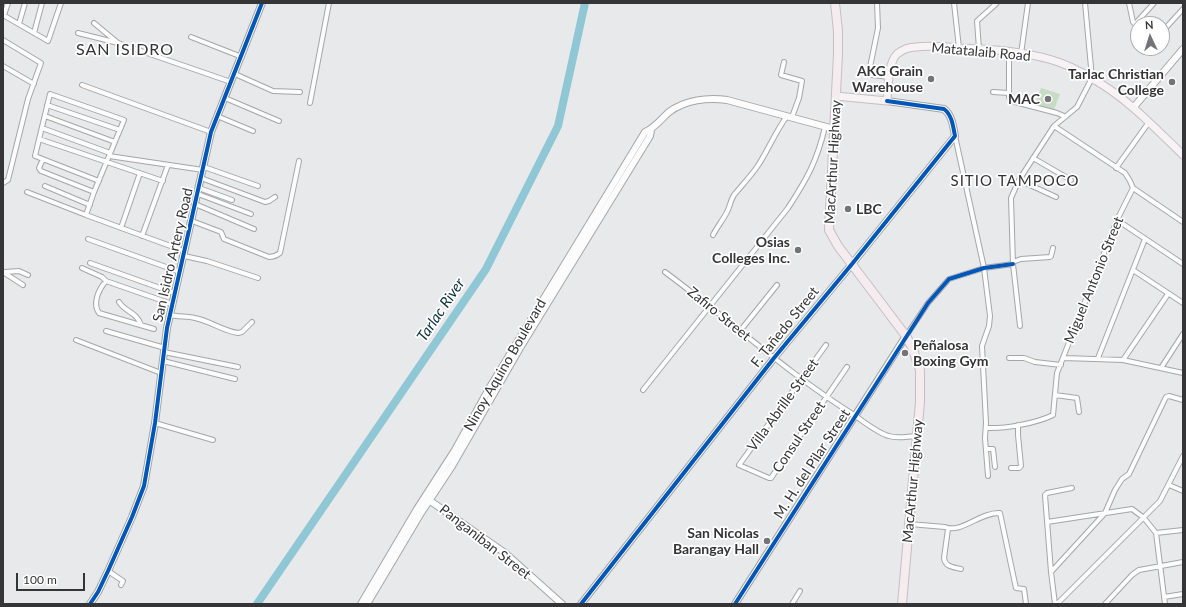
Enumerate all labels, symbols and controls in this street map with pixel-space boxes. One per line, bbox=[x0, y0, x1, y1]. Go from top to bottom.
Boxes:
north arrow bbox=[1130, 16, 1170, 56]
text: N bbox=[1145, 18, 1154, 31]
street label: Matatalaib Road bbox=[931, 39, 1031, 65]
district label: SAN ISIDRO bbox=[76, 40, 174, 60]
place label: AKG Grain Warehouse bbox=[852, 63, 923, 96]
place label: Tarlac Christian College bbox=[1068, 66, 1164, 98]
marker: AKG Grain Warehouse bbox=[926, 74, 936, 84]
marker: Tarlac Christian College bbox=[1167, 77, 1177, 87]
place label: MAC bbox=[1008, 91, 1040, 107]
marker: MAC bbox=[1043, 94, 1053, 104]
street label: MacArthur Highway bbox=[821, 100, 845, 224]
district label: SITIO TAMPOCO bbox=[951, 172, 1079, 190]
street label: San Isidro Artery Road bbox=[149, 186, 197, 324]
place label: LBC bbox=[856, 201, 882, 217]
marker: LBC bbox=[843, 204, 853, 214]
street label: Miguel Antonio Street bbox=[1061, 214, 1127, 346]
place label: Osias Colleges Inc. bbox=[712, 234, 790, 266]
marker: Osias Colleges Inc. bbox=[793, 245, 803, 255]
water label: Tarlac River bbox=[413, 275, 469, 345]
street label: Zafiro Street bbox=[684, 283, 754, 345]
street label: F. Tañedo Street bbox=[747, 283, 823, 371]
street label: Ninoy Aquino Boulevard bbox=[460, 296, 550, 434]
place label: Peñalosa Boxing Gym bbox=[913, 337, 988, 370]
marker: Peñalosa Boxing Gym bbox=[900, 348, 910, 358]
street label: Villa Abrille Street bbox=[744, 355, 822, 455]
street label: Consul Street bbox=[769, 398, 829, 476]
street label: M. H. del Pilar Street bbox=[770, 406, 854, 522]
street label: MacArthur Highway bbox=[899, 418, 927, 544]
street label: Panganiban Street bbox=[436, 501, 534, 583]
place label: San Nicolas Barangay Hall bbox=[673, 525, 759, 558]
marker: San Nicolas Barangay Hall bbox=[762, 536, 772, 546]
scale bar bbox=[18, 565, 87, 591]
text: 100 m bbox=[23, 572, 57, 587]

